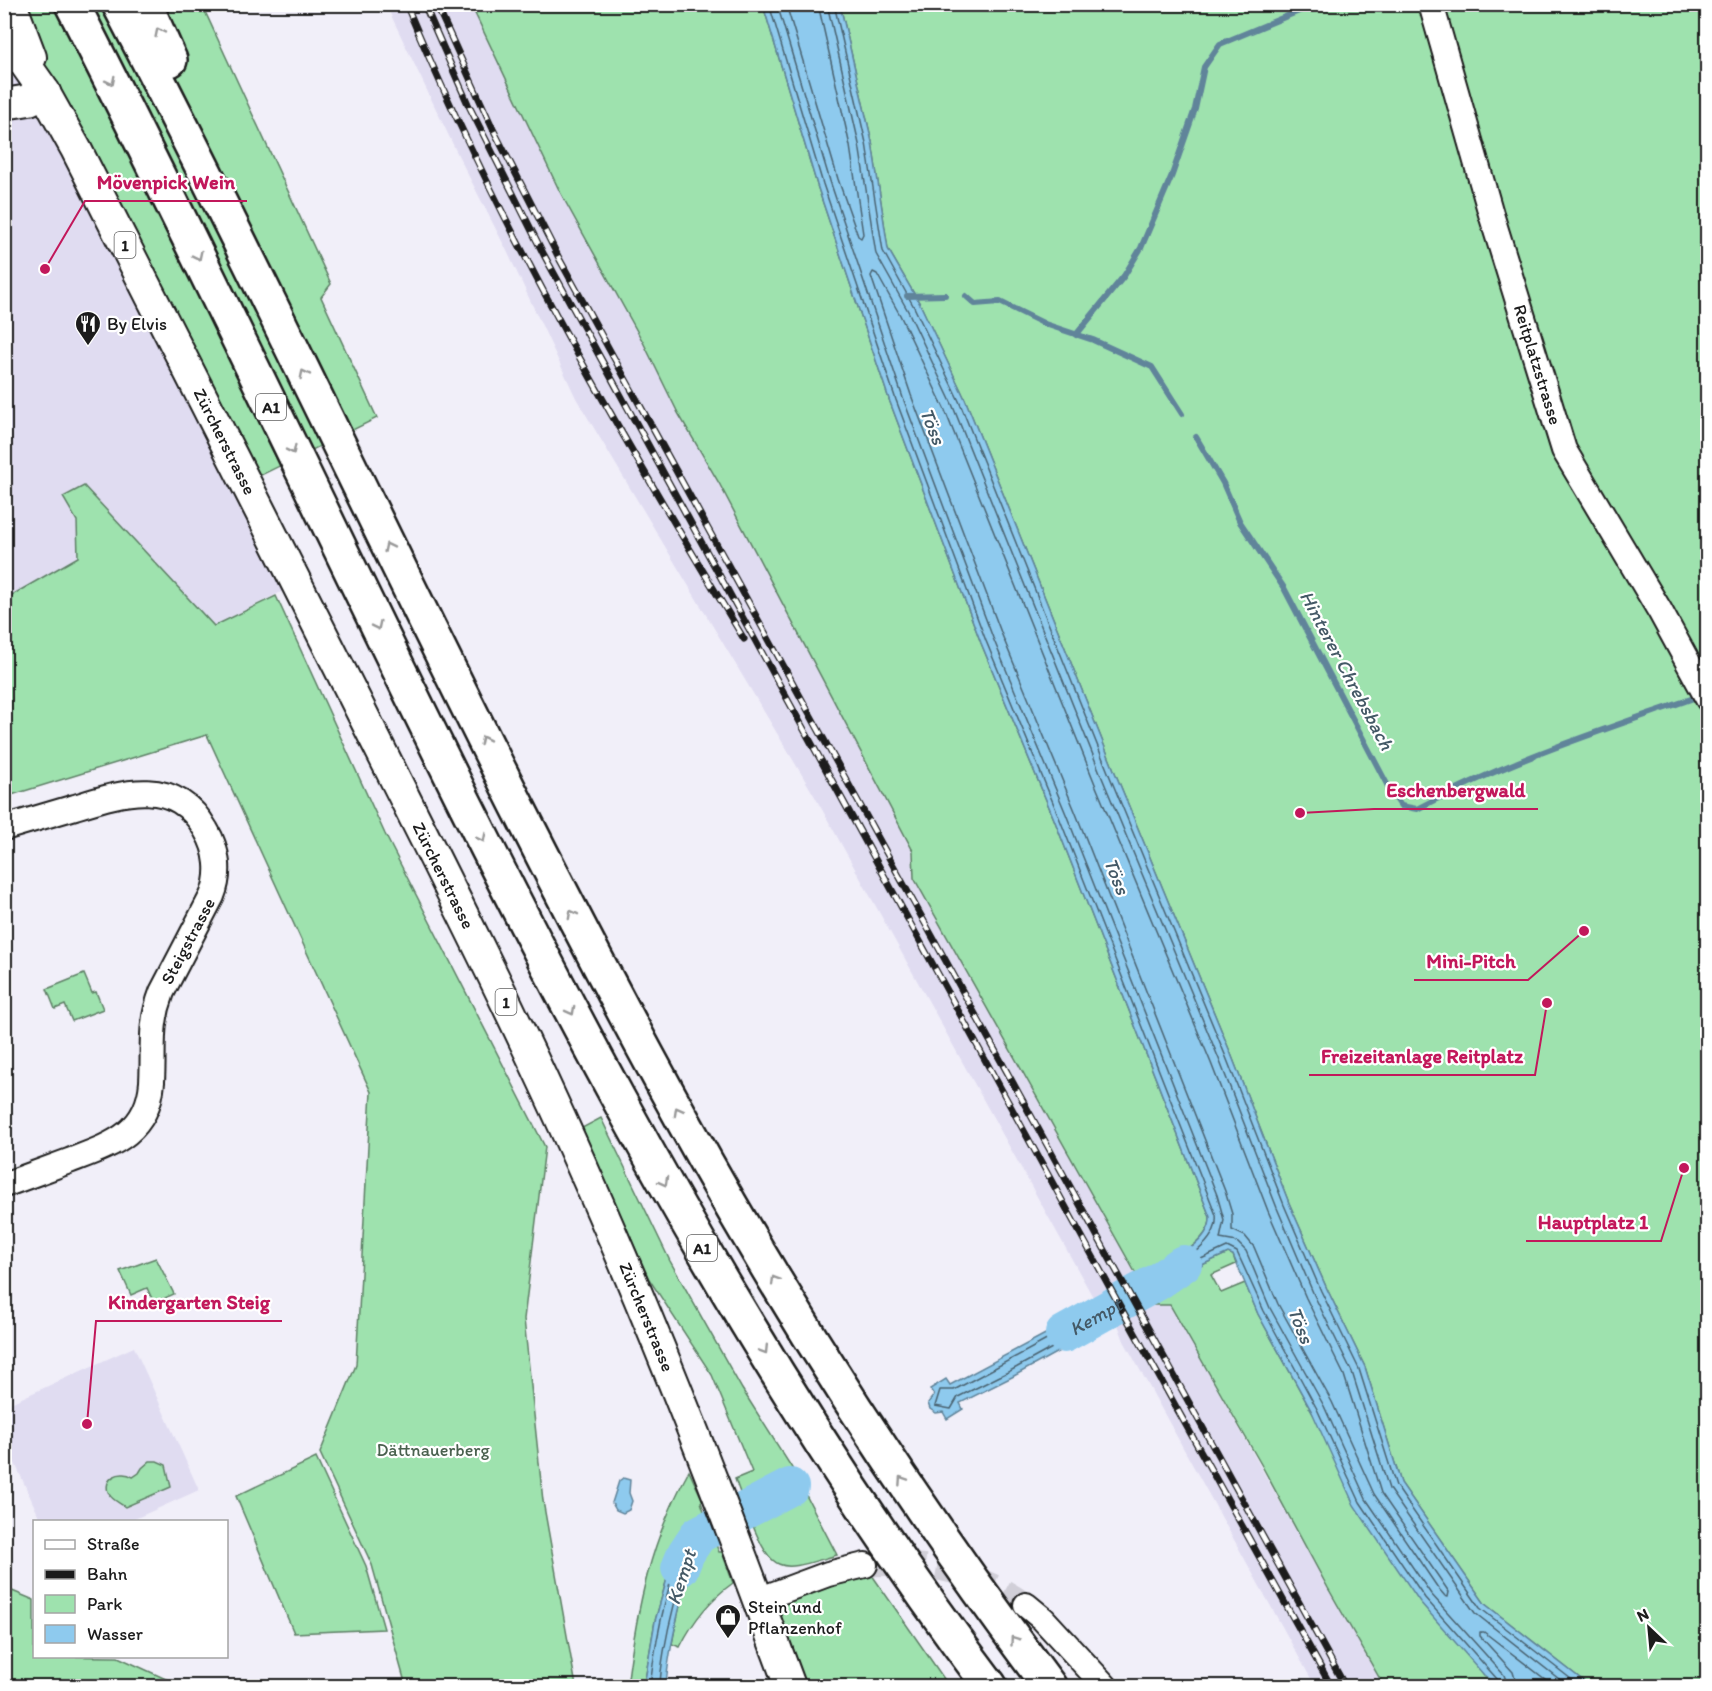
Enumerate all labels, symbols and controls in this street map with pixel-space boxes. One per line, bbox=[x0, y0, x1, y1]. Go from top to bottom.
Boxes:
one-way arrow bbox=[155, 28, 167, 39]
one-way arrow bbox=[104, 75, 116, 86]
callout: Mövenpick Wein bbox=[85, 163, 247, 201]
text: Mövenpick Wein bbox=[97, 170, 236, 195]
road number: 1 bbox=[114, 232, 136, 258]
one-way arrow bbox=[191, 249, 202, 260]
street label: Reitplatzstrasse bbox=[1509, 302, 1567, 427]
restaurant icon: By Elvis bbox=[73, 309, 103, 347]
place label: By Elvis bbox=[107, 313, 167, 335]
one-way arrow bbox=[299, 369, 311, 380]
street label: Zürcherstrasse bbox=[189, 385, 261, 498]
road number: A1 bbox=[256, 394, 286, 420]
water label: Töss bbox=[915, 404, 952, 449]
one-way arrow bbox=[285, 444, 297, 455]
one-way arrow bbox=[383, 542, 395, 553]
water label: Hinterer Chrebsbach bbox=[1295, 586, 1400, 754]
one-way arrow bbox=[370, 619, 382, 630]
one-way arrow bbox=[479, 736, 491, 747]
callout: Eschenbergwald bbox=[1374, 771, 1538, 809]
text: Eschenbergwald bbox=[1386, 778, 1527, 803]
street label: Zürcherstrasse bbox=[408, 818, 479, 933]
one-way arrow bbox=[474, 831, 486, 842]
water label: Töss bbox=[1099, 854, 1136, 899]
street label: Steigstrasse bbox=[156, 894, 220, 988]
one-way arrow bbox=[568, 910, 579, 920]
callout: Mini-Pitch bbox=[1414, 942, 1528, 980]
text: Mini-Pitch bbox=[1426, 949, 1516, 973]
road number: 1 bbox=[496, 989, 516, 1015]
one-way arrow bbox=[564, 1005, 575, 1016]
callout: Freizeitanlage Reitplatz bbox=[1309, 1037, 1535, 1075]
text: Freizeitanlage Reitplatz bbox=[1321, 1044, 1524, 1069]
one-way arrow bbox=[674, 1107, 685, 1117]
one-way arrow bbox=[657, 1176, 669, 1187]
callout: Hauptplatz 1 bbox=[1526, 1203, 1661, 1241]
text: Hauptplatz 1 bbox=[1538, 1210, 1649, 1235]
road number: A1 bbox=[687, 1235, 717, 1261]
street label: Zürcherstrasse bbox=[614, 1259, 679, 1375]
one-way arrow bbox=[771, 1276, 782, 1286]
callout: Kindergarten Steig bbox=[96, 1283, 282, 1321]
text: Kindergarten Steig bbox=[108, 1290, 271, 1315]
water label: Kempt bbox=[1065, 1291, 1127, 1341]
water label: Töss bbox=[1283, 1303, 1320, 1348]
one-way arrow bbox=[756, 1344, 768, 1354]
park label: Dättnauerberg bbox=[376, 1439, 490, 1461]
one-way arrow bbox=[898, 1476, 909, 1487]
legend bbox=[33, 1520, 228, 1658]
text: Straße bbox=[87, 1533, 140, 1555]
water label: Kempt bbox=[661, 1545, 702, 1608]
text: Bahn bbox=[87, 1563, 128, 1585]
text: Park bbox=[87, 1593, 122, 1615]
place label: Stein und Pflanzenhof bbox=[748, 1596, 842, 1639]
north arrow bbox=[1619, 1598, 1679, 1658]
shop icon: Stein und Pflanzenhof bbox=[713, 1602, 743, 1640]
text: N bbox=[1634, 1604, 1652, 1626]
text: Wasser bbox=[87, 1623, 144, 1645]
one-way arrow bbox=[1010, 1635, 1021, 1646]

